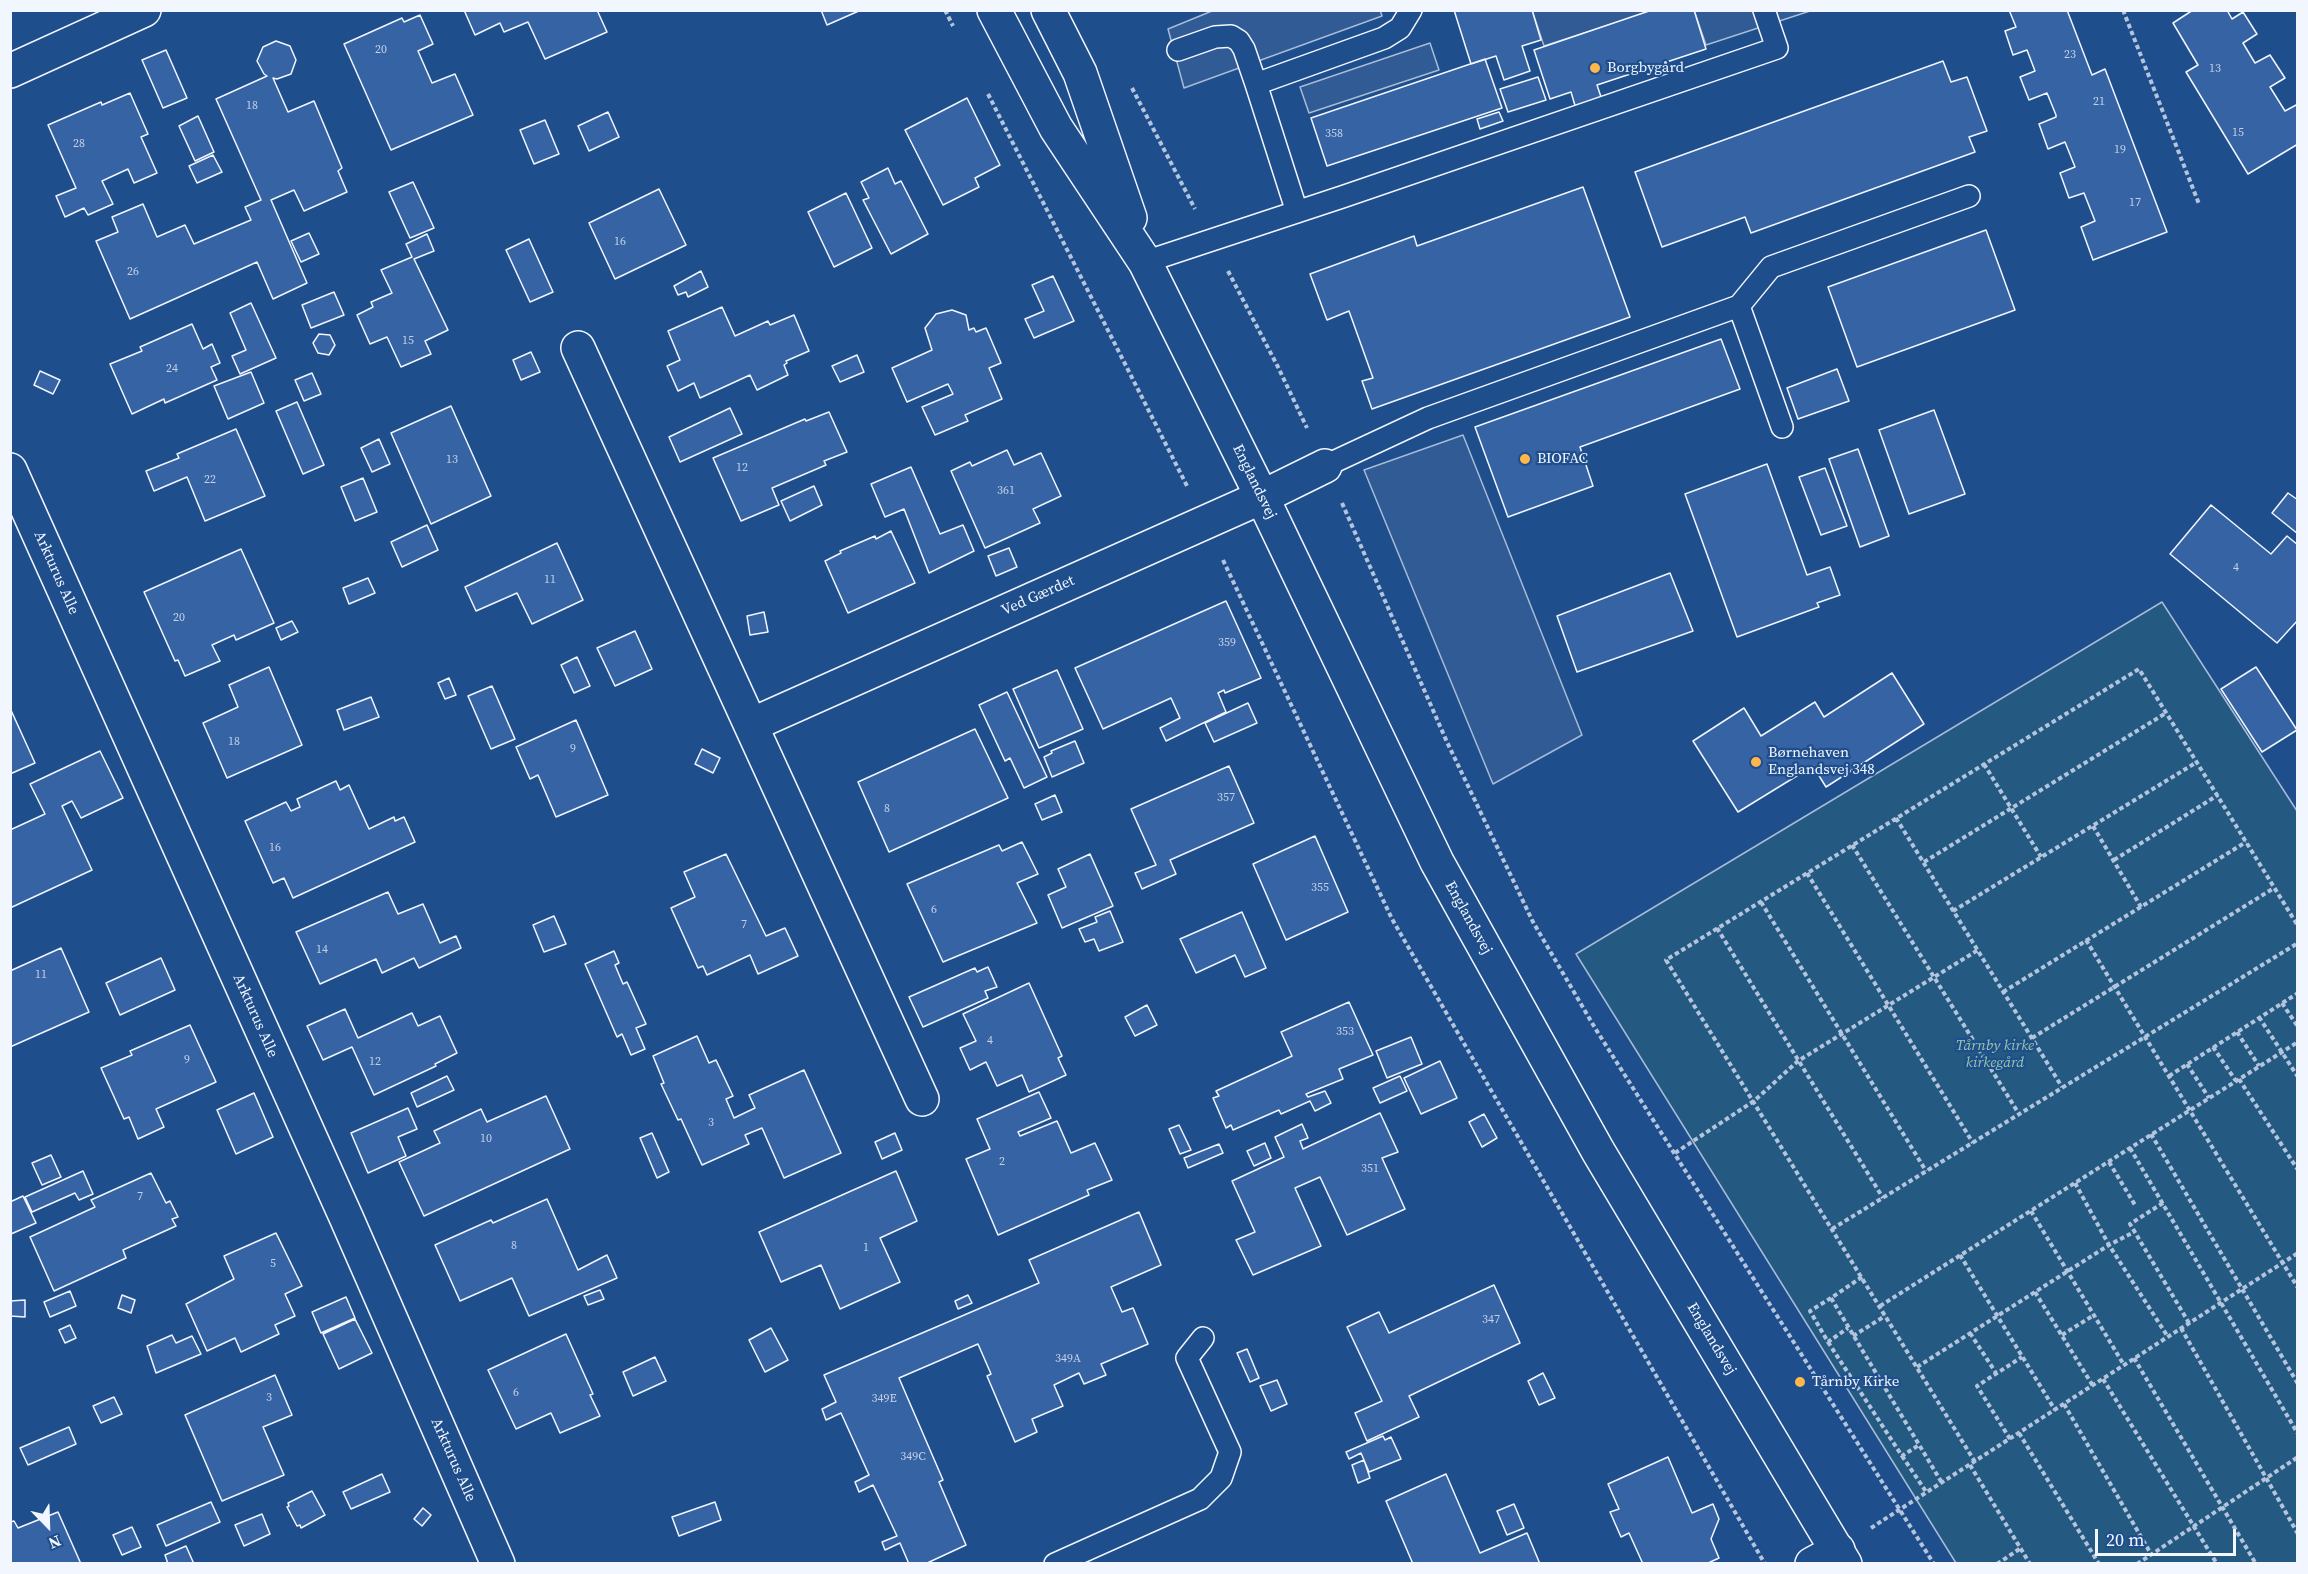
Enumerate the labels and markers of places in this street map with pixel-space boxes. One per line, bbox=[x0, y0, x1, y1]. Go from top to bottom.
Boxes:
place label: Borgbygård bbox=[1607, 59, 1684, 77]
marker: Borgbygård bbox=[1588, 61, 1602, 75]
place label: BIOFAC bbox=[1537, 450, 1588, 468]
marker: BIOFAC bbox=[1518, 452, 1532, 466]
place label: Børnehaven Englandsvej 348 bbox=[1768, 744, 1875, 779]
marker: Børnehaven Englandsvej 348 bbox=[1749, 755, 1763, 769]
place label: Tårnby Kirke bbox=[1812, 1373, 1899, 1391]
marker: Tårnby Kirke bbox=[1793, 1375, 1807, 1389]

